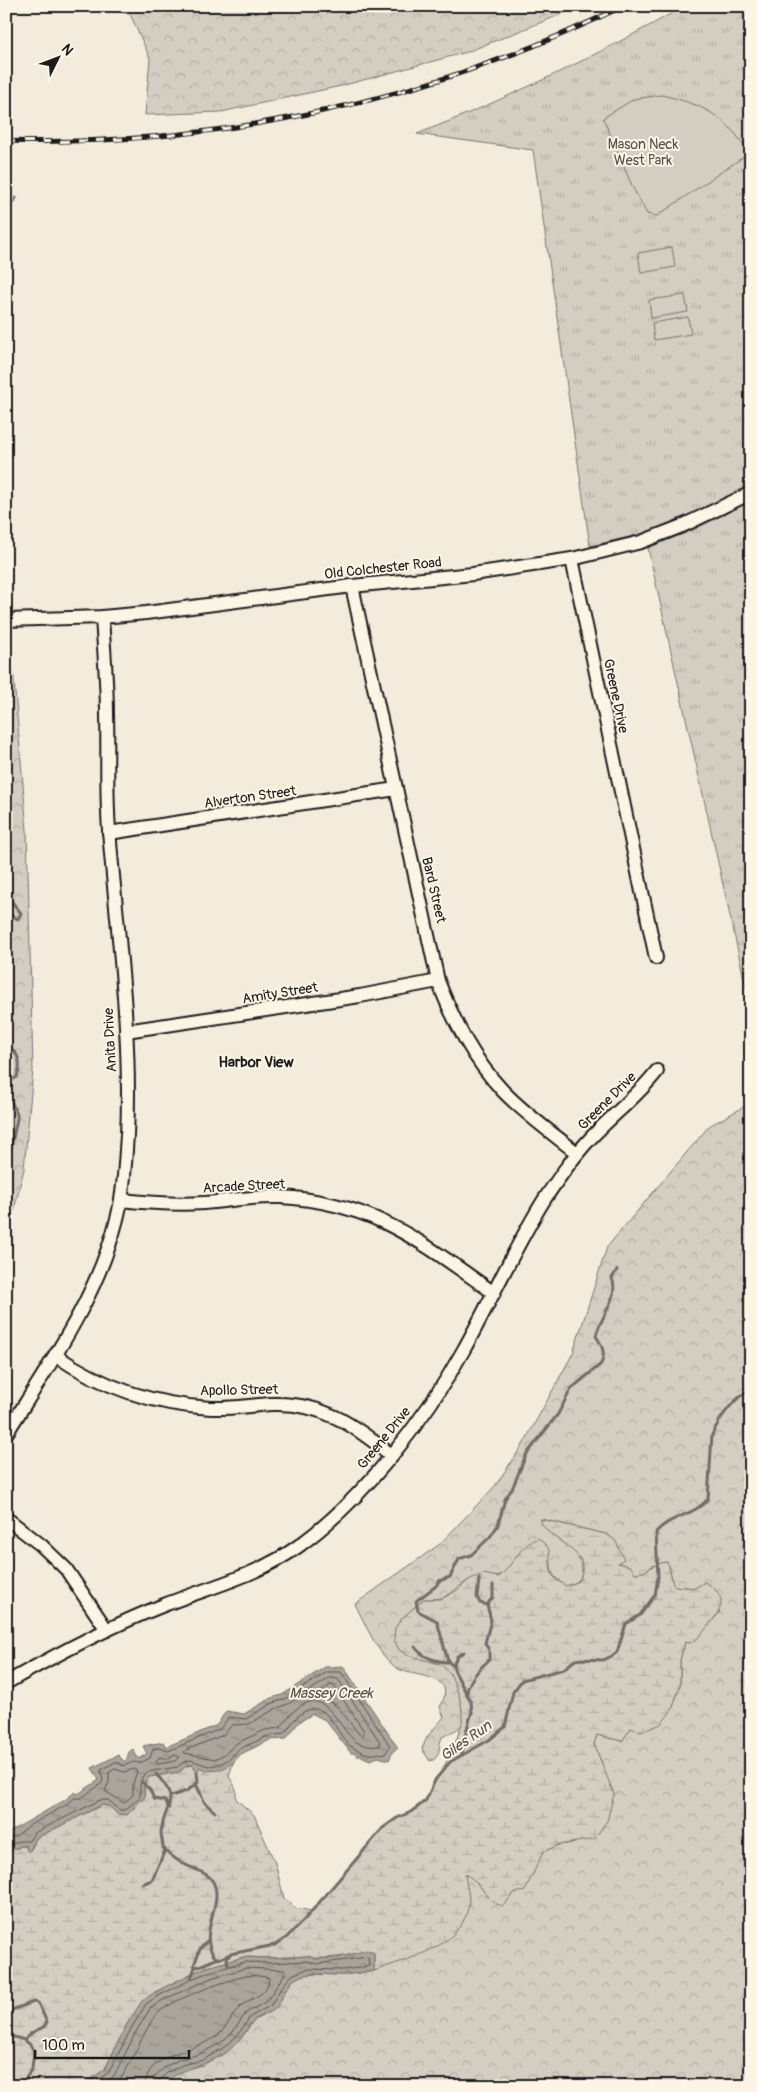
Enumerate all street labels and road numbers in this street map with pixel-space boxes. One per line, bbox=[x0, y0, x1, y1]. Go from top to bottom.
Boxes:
street label: Old Colchester Road bbox=[323, 553, 443, 583]
street label: Greene Drive bbox=[600, 657, 632, 735]
street label: Alverton Street bbox=[203, 782, 297, 812]
street label: Bard Street bbox=[418, 855, 450, 925]
street label: Amity Street bbox=[241, 979, 319, 1007]
street label: Anita Drive bbox=[100, 1007, 120, 1073]
street label: Greene Drive bbox=[574, 1068, 640, 1134]
street label: Arcade Street bbox=[202, 1175, 286, 1197]
street label: Apollo Street bbox=[200, 1381, 279, 1399]
street label: Greene Drive bbox=[354, 1403, 414, 1473]

